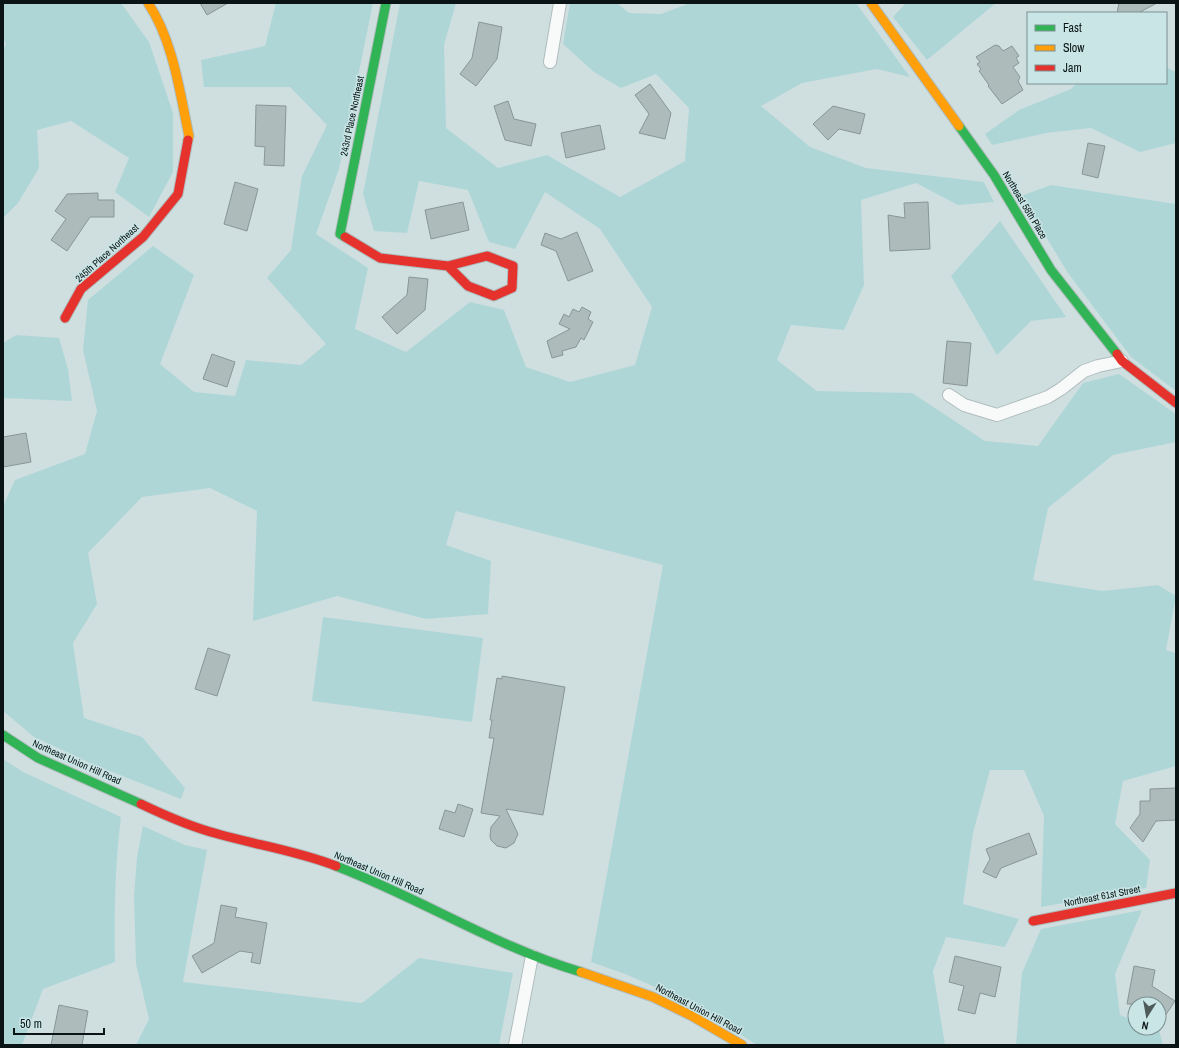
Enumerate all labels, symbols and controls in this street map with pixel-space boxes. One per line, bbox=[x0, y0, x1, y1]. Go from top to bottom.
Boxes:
legend bbox=[1027, 12, 1167, 84]
text: Fast bbox=[1063, 20, 1082, 36]
text: Slow bbox=[1063, 40, 1085, 56]
text: Jam bbox=[1063, 60, 1082, 76]
street label: 243rd Place Northeast bbox=[337, 74, 367, 157]
street label: Northeast 58th Place bbox=[1000, 169, 1051, 242]
street label: 245th Place Northeast bbox=[73, 221, 142, 285]
street label: Northeast Union Hill Road bbox=[31, 737, 123, 787]
street label: Northeast Union Hill Road bbox=[332, 848, 426, 898]
street label: Northeast 61st Street bbox=[1063, 882, 1142, 910]
street label: Northeast Union Hill Road bbox=[654, 981, 744, 1037]
north arrow bbox=[1127, 996, 1167, 1036]
scale bar bbox=[14, 1010, 104, 1036]
text: 50 m bbox=[20, 1016, 42, 1032]
text: N bbox=[1141, 1018, 1150, 1033]

